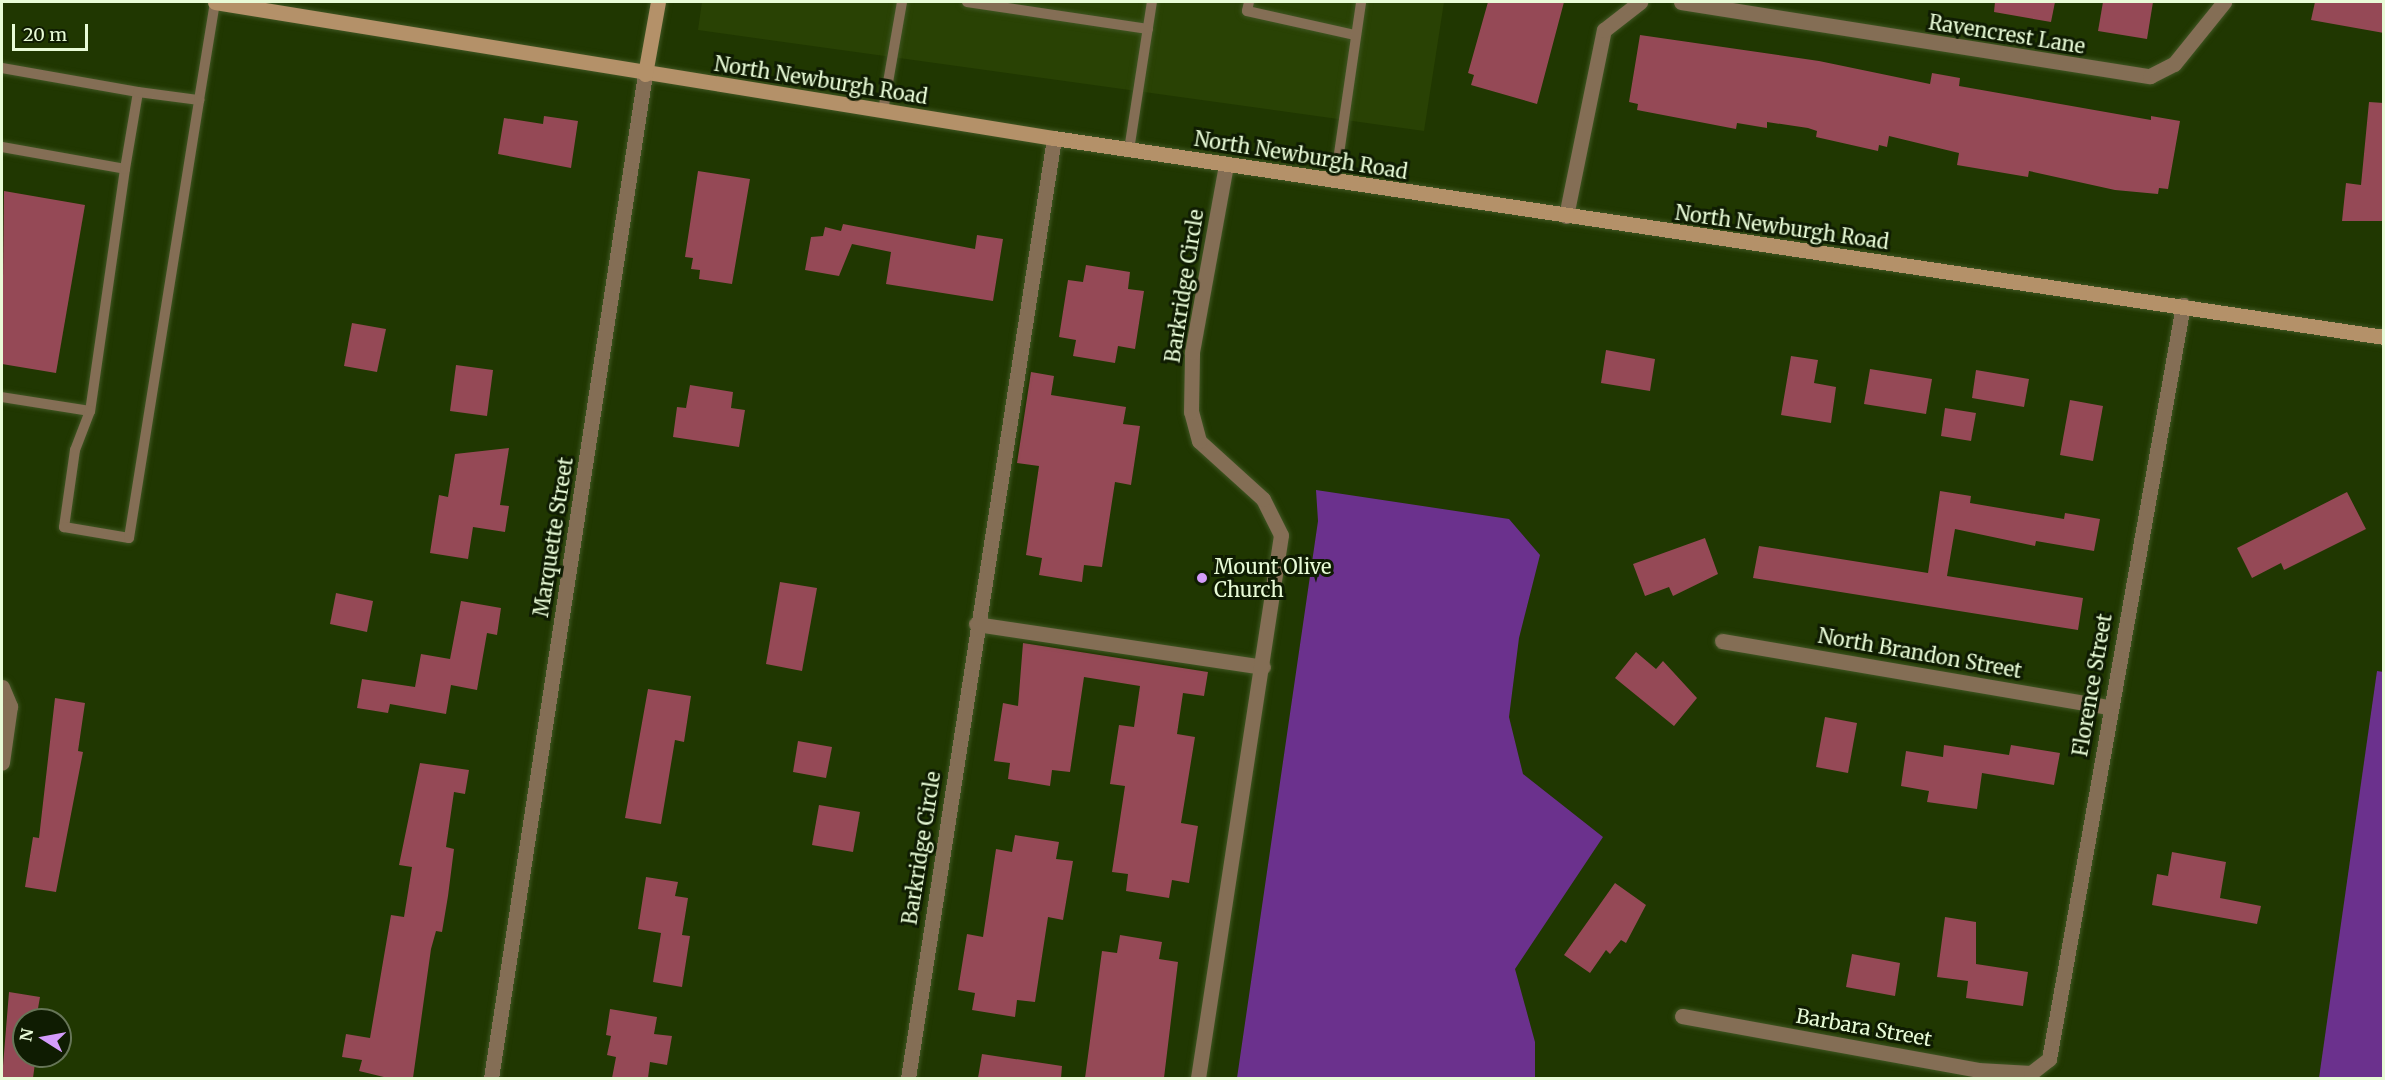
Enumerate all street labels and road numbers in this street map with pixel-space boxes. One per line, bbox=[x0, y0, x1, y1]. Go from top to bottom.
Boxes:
street label: Ravencrest Lane bbox=[1927, 10, 2087, 58]
street label: North Newburgh Road bbox=[713, 51, 929, 109]
street label: North Newburgh Road bbox=[1193, 126, 1409, 184]
street label: North Newburgh Road bbox=[1673, 200, 1891, 254]
street label: Barkridge Circle bbox=[1160, 208, 1208, 364]
street label: Marquette Street bbox=[529, 455, 577, 619]
street label: Florence Street bbox=[2068, 612, 2116, 758]
street label: North Brandon Street bbox=[1816, 623, 2024, 683]
street label: Barkridge Circle bbox=[897, 770, 945, 926]
street label: Barbara Street bbox=[1794, 1003, 1934, 1051]

